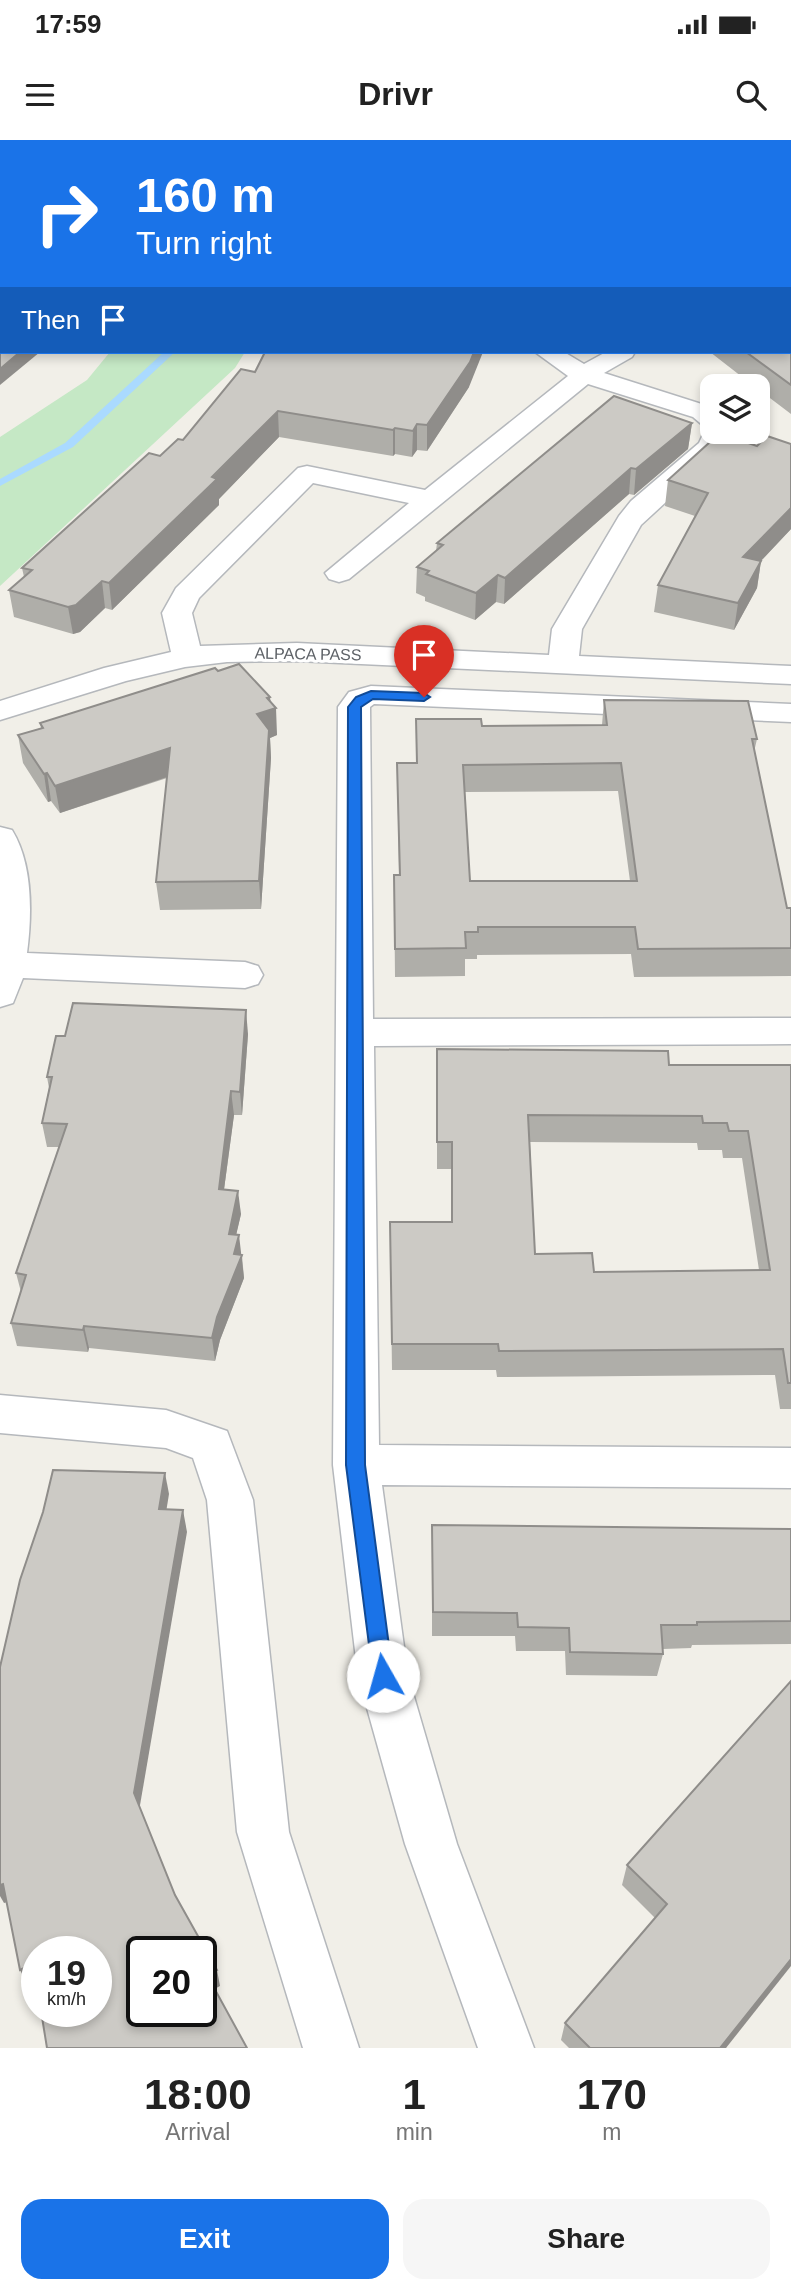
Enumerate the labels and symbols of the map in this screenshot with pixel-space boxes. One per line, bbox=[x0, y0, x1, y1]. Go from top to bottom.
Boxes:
pin bbox=[394, 625, 454, 697]
street label: ALPACA PASS bbox=[254, 645, 362, 663]
position arrow bbox=[346, 1639, 420, 1713]
speed limit sign: 20 bbox=[126, 1936, 217, 2027]

